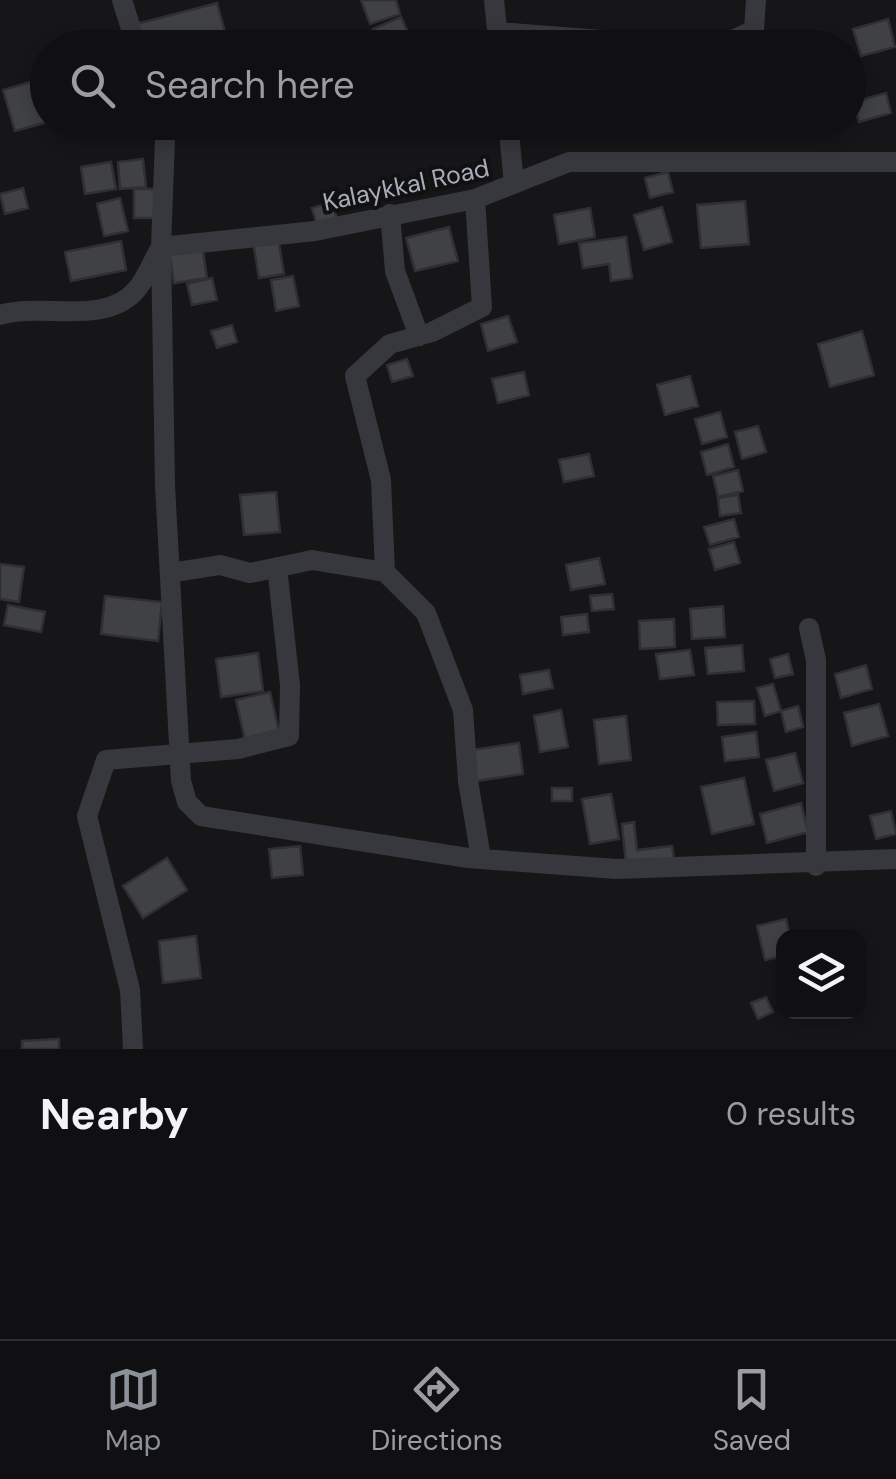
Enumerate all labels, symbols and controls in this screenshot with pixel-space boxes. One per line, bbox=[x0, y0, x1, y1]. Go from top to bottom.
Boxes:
search box bbox=[30, 30, 866, 140]
icon: search bbox=[65, 58, 120, 113]
text: Search here bbox=[145, 60, 355, 110]
street label: Kalaykkal Road bbox=[320, 151, 492, 219]
map controls bbox=[776, 929, 866, 1019]
button: layers bbox=[776, 929, 866, 1019]
text: Nearby bbox=[40, 1087, 189, 1142]
text: 0 results bbox=[726, 1093, 856, 1135]
tab: Map bbox=[105, 1362, 161, 1459]
tab: Directions bbox=[371, 1362, 503, 1459]
tab: Saved bbox=[713, 1362, 791, 1459]

